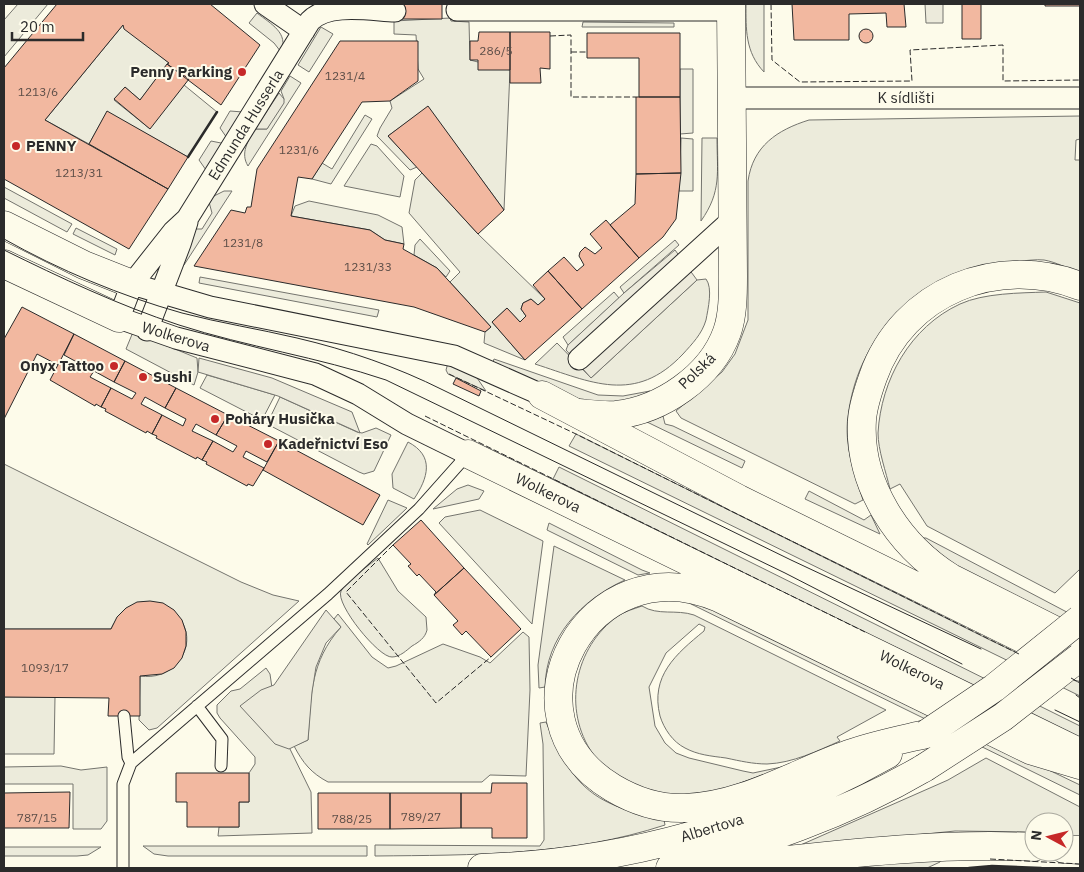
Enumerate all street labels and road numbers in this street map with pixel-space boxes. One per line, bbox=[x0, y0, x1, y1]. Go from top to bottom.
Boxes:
street label: Edmunda Husserla bbox=[204, 66, 287, 184]
street label: K sídlišti bbox=[878, 88, 934, 107]
street label: Wolkerova bbox=[140, 317, 213, 356]
street label: Polská bbox=[674, 348, 719, 393]
street label: Wolkerova bbox=[512, 469, 584, 517]
street label: Wolkerova bbox=[876, 646, 948, 694]
street label: Albertova bbox=[678, 809, 746, 846]

